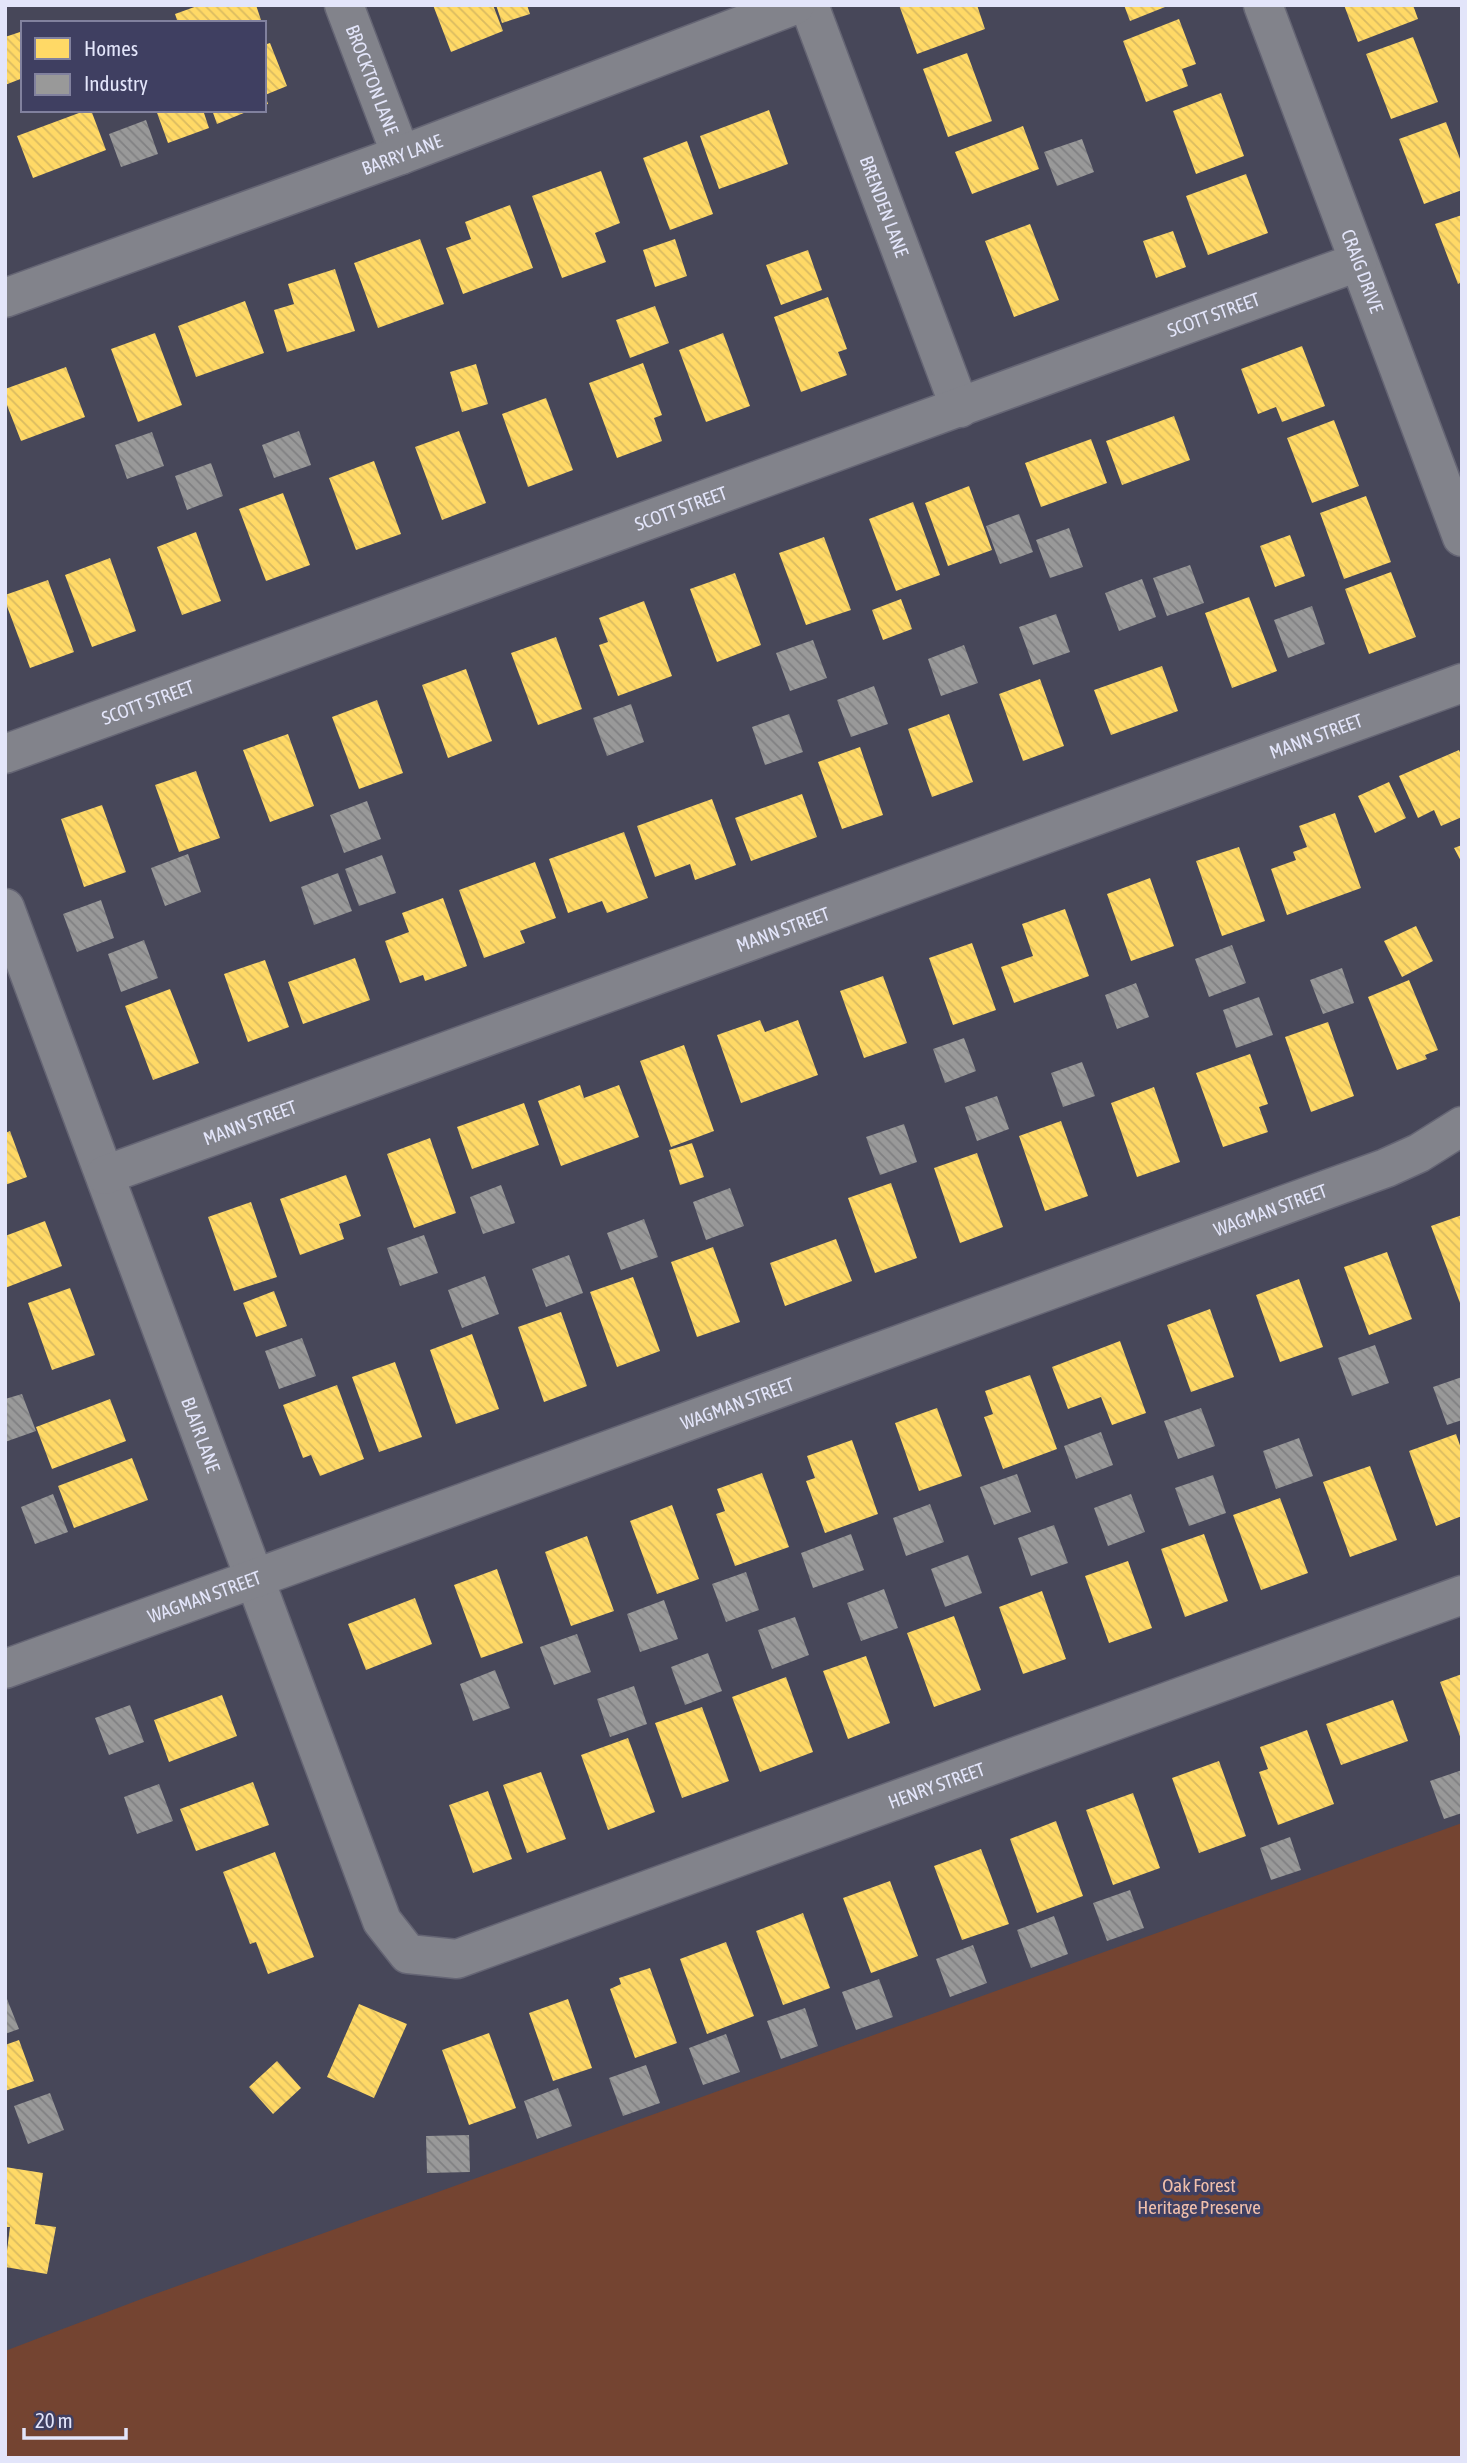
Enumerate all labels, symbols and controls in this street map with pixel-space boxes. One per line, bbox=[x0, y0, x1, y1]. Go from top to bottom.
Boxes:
legend bbox=[21, 21, 266, 112]
street label: BROCKTON LANE bbox=[341, 22, 403, 138]
text: Homes bbox=[84, 36, 138, 60]
text: Industry bbox=[84, 71, 148, 95]
street label: BARRY LANE bbox=[359, 129, 445, 179]
street label: BRENDEN LANE bbox=[855, 153, 913, 260]
street label: CRAIG DRIVE bbox=[1337, 226, 1388, 316]
street label: SCOTT STREET bbox=[1164, 287, 1263, 341]
street label: SCOTT STREET bbox=[632, 481, 730, 535]
street label: SCOTT STREET bbox=[99, 675, 198, 729]
street label: MANN STREET bbox=[1266, 709, 1366, 763]
street label: MANN STREET bbox=[733, 902, 833, 956]
street label: MANN STREET bbox=[200, 1095, 300, 1149]
street label: WAGMAN STREET bbox=[1211, 1179, 1331, 1241]
street label: WAGMAN STREET bbox=[678, 1372, 798, 1434]
street label: BLAIR LANE bbox=[177, 1394, 225, 1475]
street label: WAGMAN STREET bbox=[145, 1566, 265, 1627]
street label: HENRY STREET bbox=[885, 1758, 988, 1813]
park label: Oak Forest Heritage Preserve bbox=[1137, 2174, 1261, 2218]
scale bar bbox=[24, 2396, 126, 2440]
text: 20 m bbox=[35, 2408, 73, 2432]

